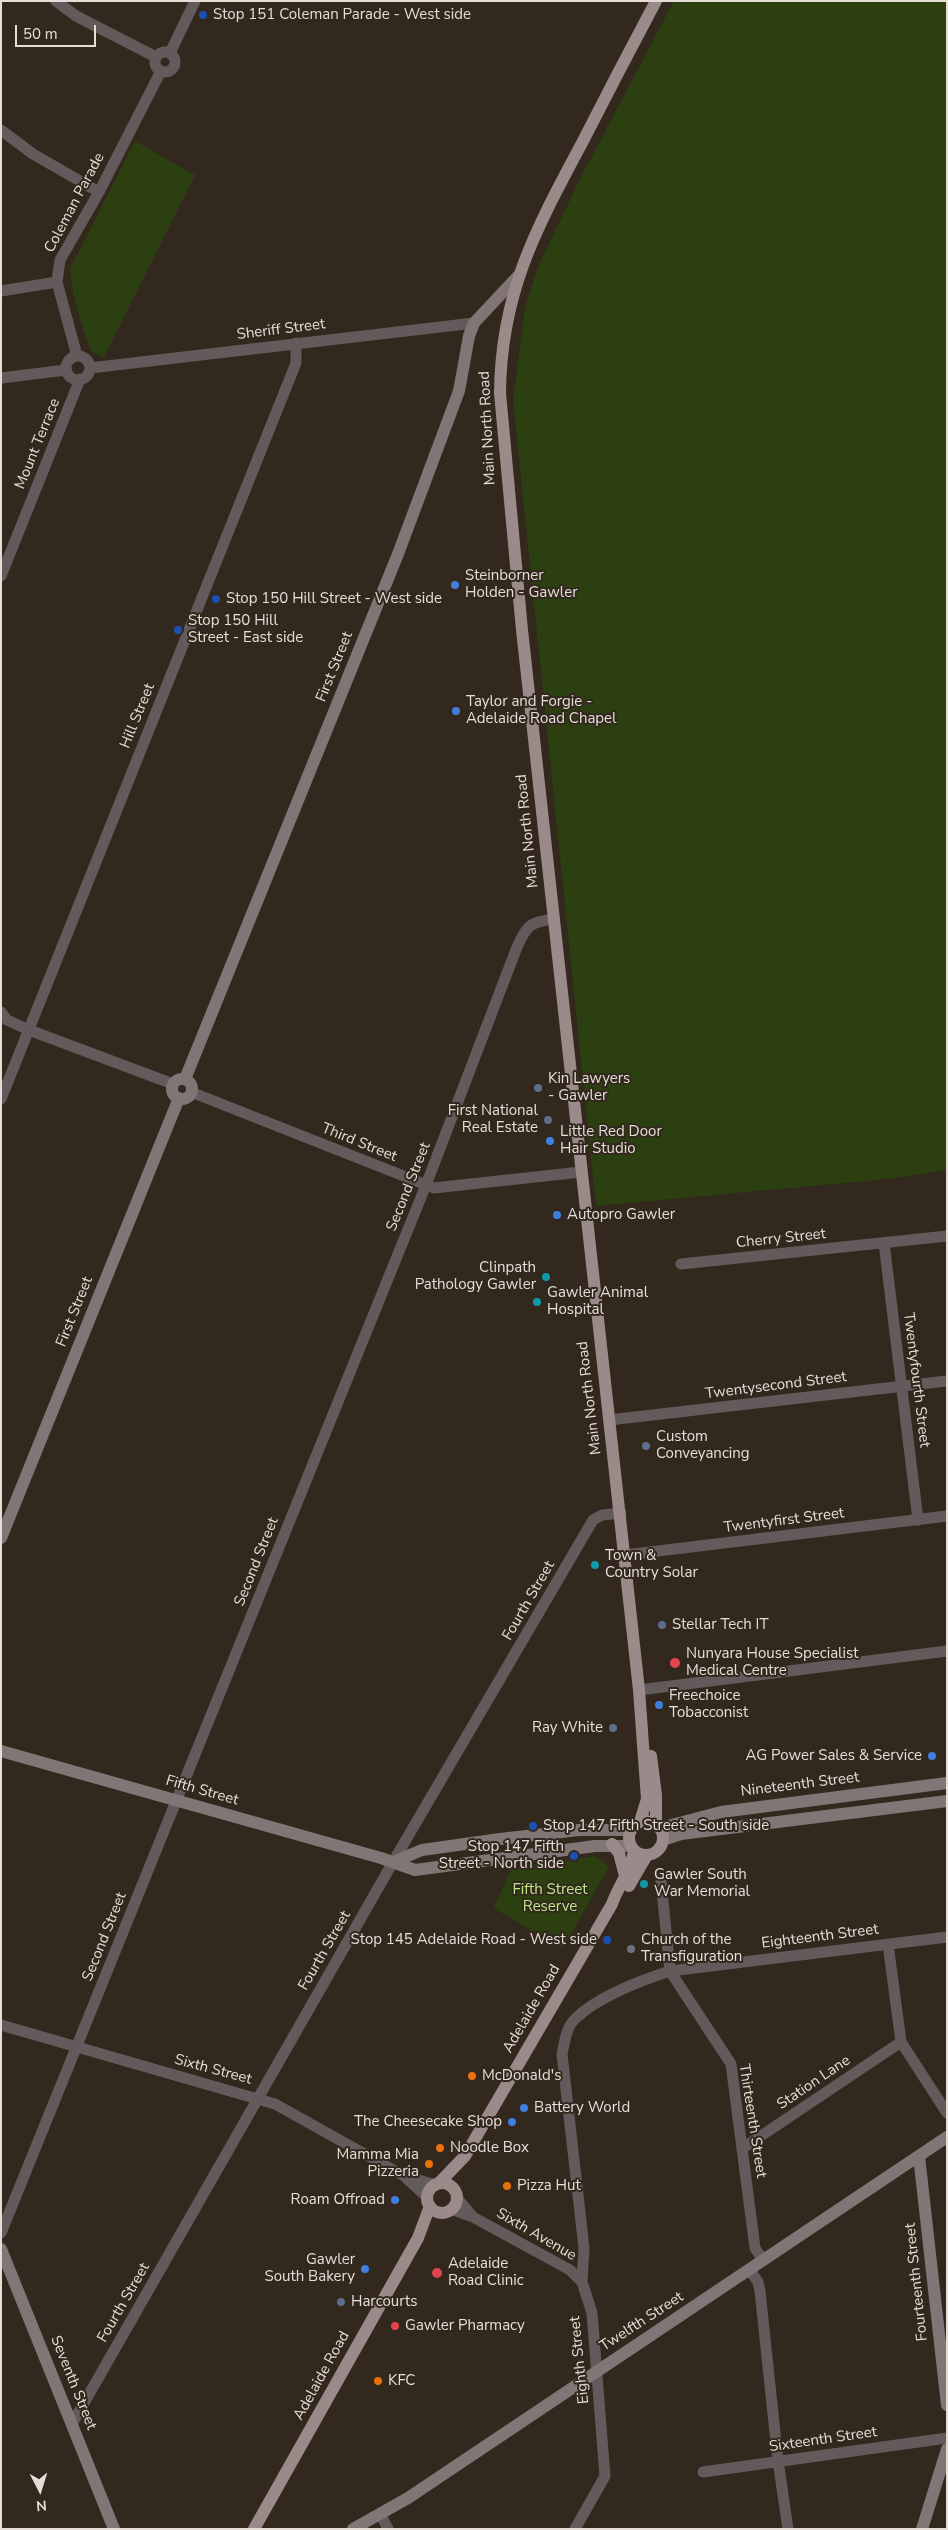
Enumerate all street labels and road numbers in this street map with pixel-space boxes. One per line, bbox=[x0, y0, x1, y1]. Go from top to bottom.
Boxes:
street label: Coleman Parade bbox=[41, 150, 109, 256]
street label: Sheriff Street bbox=[236, 316, 326, 344]
street label: Main North Road bbox=[476, 370, 500, 486]
street label: Mount Terrace bbox=[12, 396, 64, 492]
street label: First Street bbox=[313, 629, 357, 705]
street label: Hill Street bbox=[117, 681, 159, 751]
street label: Main North Road bbox=[513, 773, 543, 889]
street label: Third Street bbox=[319, 1120, 399, 1166]
street label: Second Street bbox=[383, 1140, 435, 1234]
street label: Cherry Street bbox=[735, 1225, 827, 1253]
street label: First Street bbox=[53, 1274, 97, 1350]
street label: Twentyfourth Street bbox=[899, 1311, 933, 1449]
street label: Main North Road bbox=[574, 1340, 606, 1456]
street label: Twentysecond Street bbox=[704, 1368, 848, 1404]
street label: Twentyfirst Street bbox=[723, 1505, 845, 1537]
street label: Second Street bbox=[231, 1515, 283, 1609]
street label: Fourth Street bbox=[499, 1558, 559, 1644]
street label: Nineteenth Street bbox=[740, 1769, 860, 1801]
street label: Fifth Street bbox=[164, 1772, 240, 1810]
street label: Second Street bbox=[79, 1890, 131, 1984]
street label: Fourth Street bbox=[295, 1908, 355, 1994]
street label: Eighteenth Street bbox=[760, 1921, 880, 1953]
street label: Adelaide Road bbox=[499, 1962, 565, 2056]
street label: Sixth Street bbox=[172, 2051, 254, 2089]
street label: Station Lane bbox=[774, 2052, 854, 2114]
street label: Thirteenth Street bbox=[734, 2063, 770, 2179]
street label: Sixth Avenue bbox=[493, 2205, 579, 2265]
street label: Fourteenth Street bbox=[902, 2222, 932, 2342]
street label: Fourth Street bbox=[94, 2260, 154, 2346]
street label: Twelfth Street bbox=[597, 2288, 687, 2356]
street label: Eighth Street bbox=[566, 2315, 594, 2405]
street label: Adelaide Road bbox=[290, 2328, 354, 2424]
street label: Seventh Street bbox=[46, 2333, 100, 2433]
street label: Sixteenth Street bbox=[768, 2424, 878, 2456]

